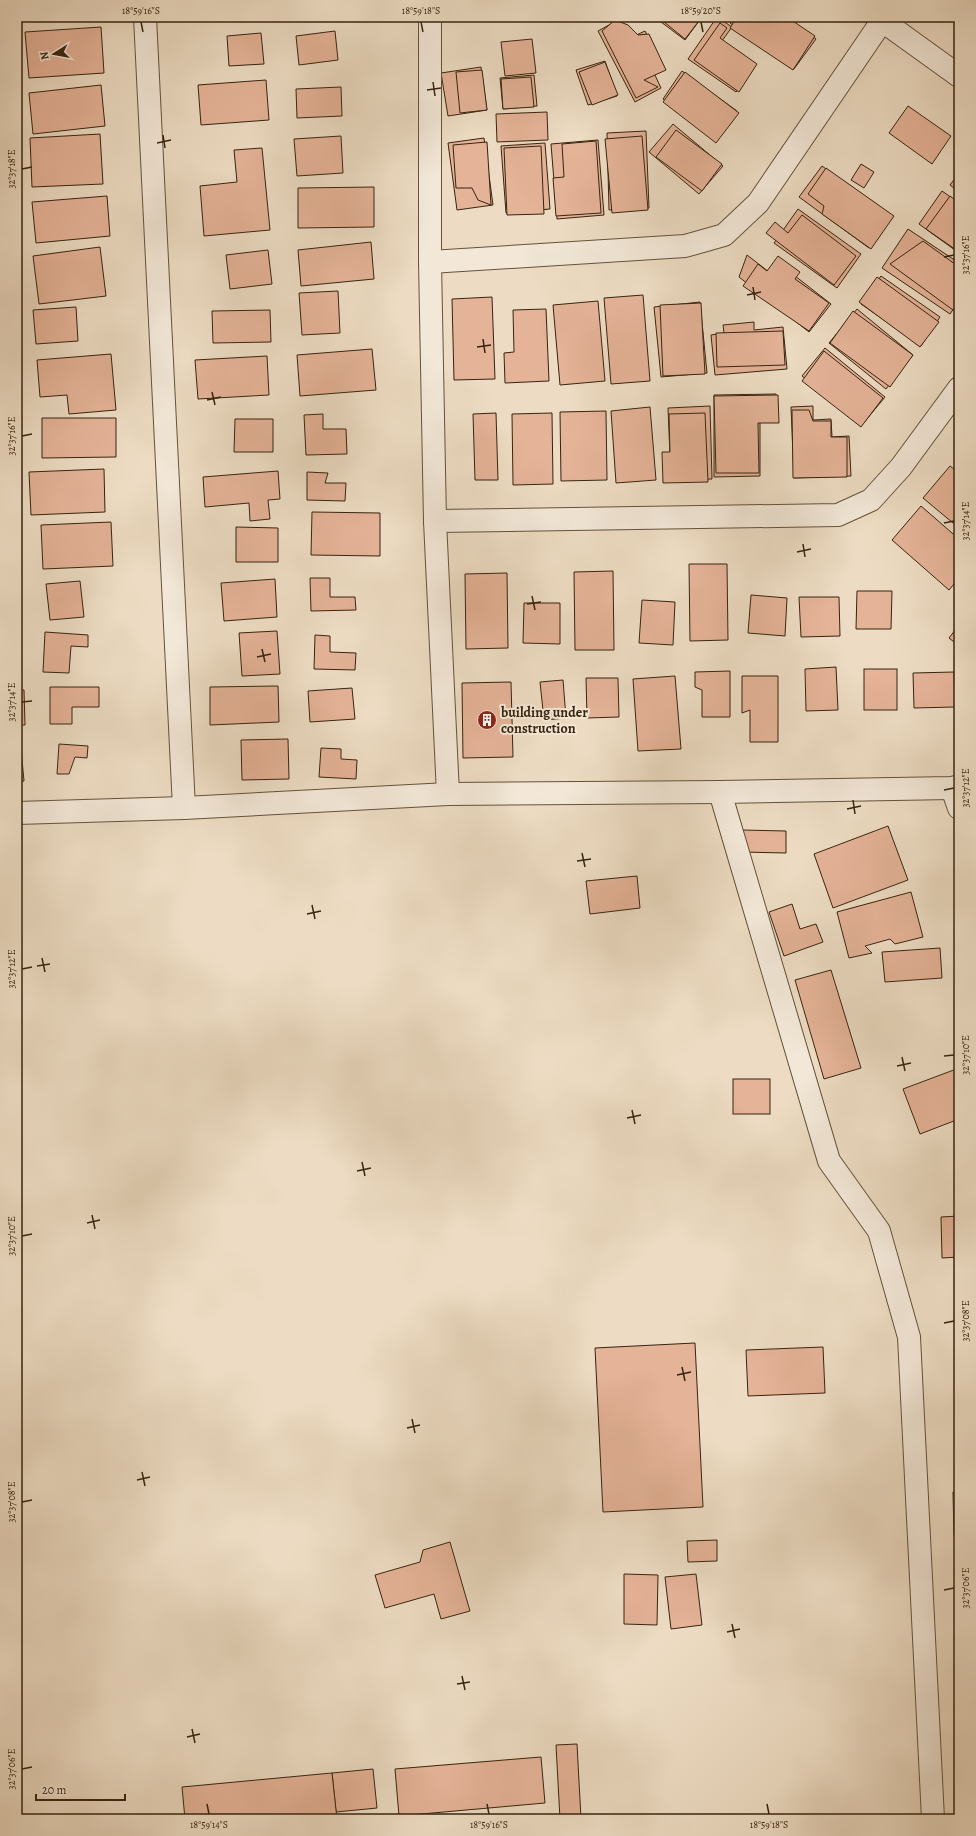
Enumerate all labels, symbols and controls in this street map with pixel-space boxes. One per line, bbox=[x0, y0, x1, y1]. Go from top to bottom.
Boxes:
text: 18°59'16"S bbox=[122, 4, 160, 17]
text: 18°59'18"S bbox=[402, 4, 440, 17]
text: 18°59'20"S bbox=[681, 4, 721, 17]
north arrow bbox=[34, 34, 74, 74]
text: N bbox=[37, 50, 53, 61]
text: 32°37'18"E bbox=[5, 149, 18, 189]
text: 32°37'16"E bbox=[959, 235, 972, 274]
text: 32°37'16"E bbox=[5, 416, 18, 455]
text: 32°37'14"E bbox=[959, 501, 972, 540]
text: 32°37'14"E bbox=[5, 682, 18, 721]
place label: building under construction bbox=[500, 703, 588, 738]
building icon: building under construction bbox=[476, 709, 498, 731]
text: 32°37'12"E bbox=[959, 768, 972, 808]
text: 32°37'12"E bbox=[5, 949, 18, 989]
text: 32°37'10"E bbox=[959, 1035, 972, 1075]
text: 32°37'10"E bbox=[5, 1216, 18, 1256]
text: 32°37'08"E bbox=[959, 1300, 972, 1342]
text: 32°37'08"E bbox=[5, 1481, 18, 1523]
text: 32°37'06"E bbox=[959, 1567, 972, 1608]
text: 32°37'06"E bbox=[5, 1748, 18, 1789]
scale bar bbox=[36, 1776, 125, 1802]
text: 20 m bbox=[42, 1782, 66, 1798]
text: 18°59'14"S bbox=[190, 1818, 228, 1831]
text: 18°59'16"S bbox=[470, 1818, 508, 1831]
text: 18°59'18"S bbox=[750, 1818, 788, 1831]

